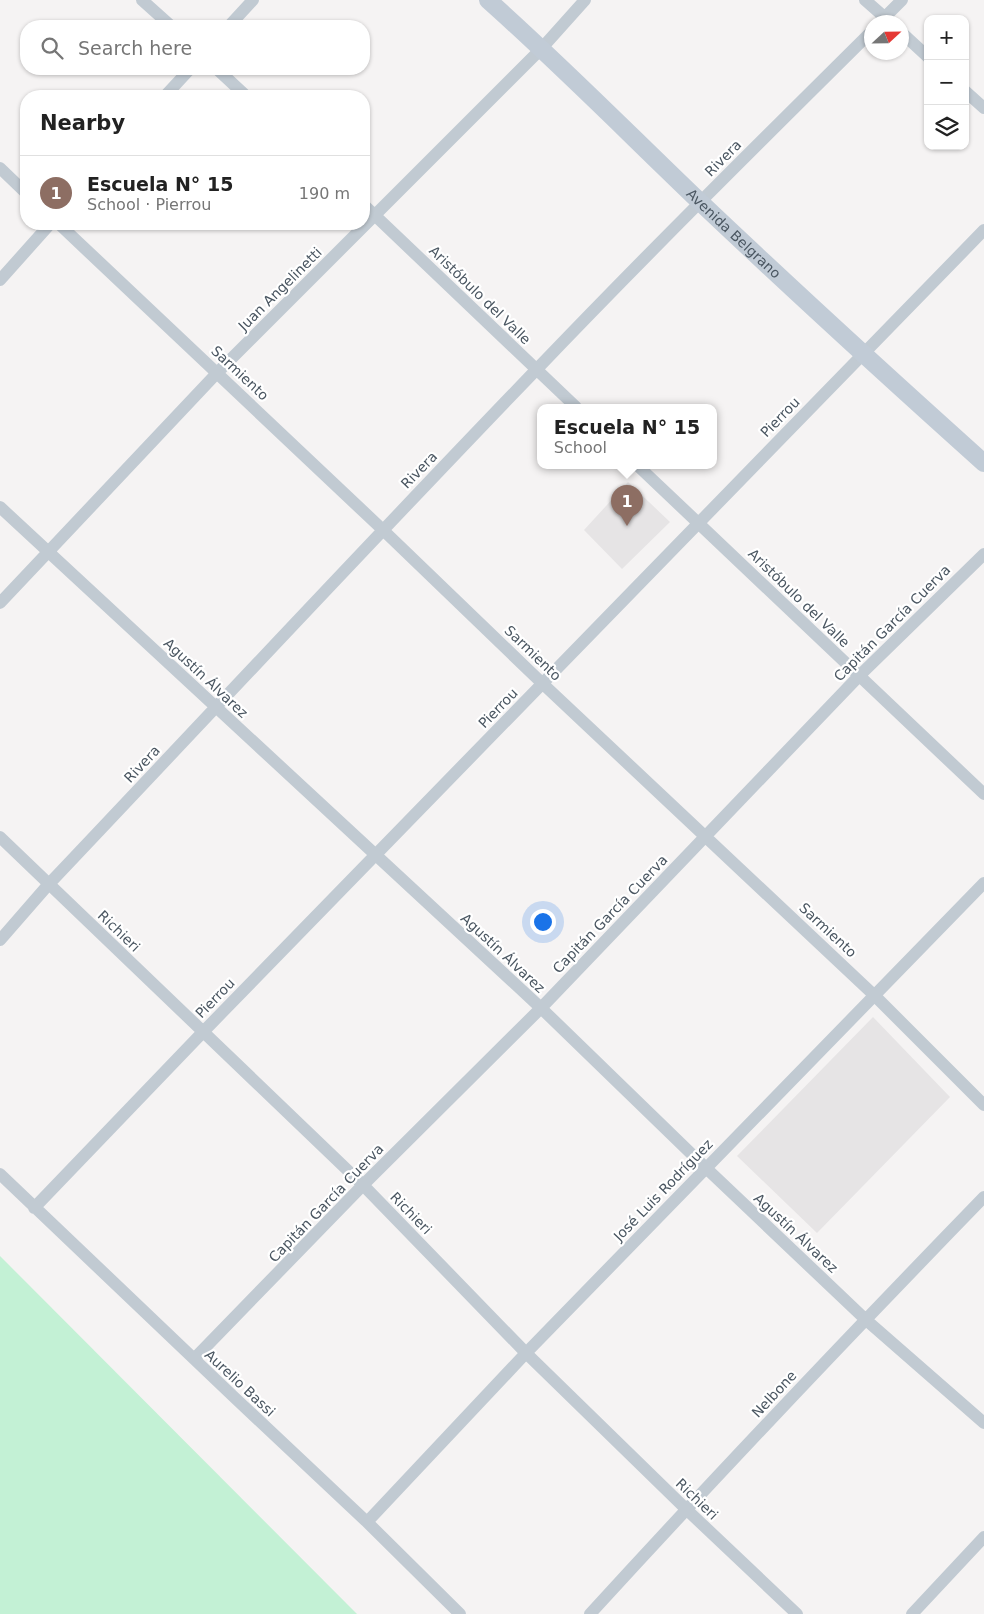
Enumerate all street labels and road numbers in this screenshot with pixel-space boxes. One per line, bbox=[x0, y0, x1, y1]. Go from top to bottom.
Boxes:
street label: Rivera bbox=[701, 136, 745, 180]
street label: Avenida Belgrano bbox=[683, 186, 784, 282]
street label: Aristóbulo del Valle bbox=[426, 243, 534, 347]
street label: Juan Angelinetti bbox=[234, 244, 325, 335]
street label: Sarmiento bbox=[208, 343, 272, 403]
street label: Pierrou bbox=[757, 394, 803, 440]
street label: Rivera bbox=[398, 448, 440, 492]
street label: Aristóbulo del Valle bbox=[745, 546, 853, 650]
street label: Capitán García Cuerva bbox=[831, 562, 953, 684]
street label: Sarmiento bbox=[502, 622, 564, 684]
street label: Agustín Álvarez bbox=[161, 635, 251, 721]
street label: Pierrou bbox=[475, 685, 521, 731]
street label: Rivera bbox=[121, 742, 163, 786]
street label: Capitán García Cuerva bbox=[549, 852, 671, 976]
street label: Sarmiento bbox=[796, 900, 860, 960]
street label: Richieri bbox=[95, 907, 143, 955]
street label: Agustín Álvarez bbox=[458, 910, 548, 996]
street label: Pierrou bbox=[192, 975, 238, 1021]
street label: José Luis Rodríguez bbox=[610, 1136, 716, 1245]
street label: Capitán García Cuerva bbox=[265, 1141, 387, 1265]
street label: Richieri bbox=[387, 1189, 435, 1237]
street label: Agustín Álvarez bbox=[751, 1190, 841, 1276]
street label: Aurelio Bassi bbox=[202, 1346, 278, 1420]
street label: Nelbone bbox=[748, 1367, 800, 1421]
street label: Richieri bbox=[673, 1475, 721, 1523]

